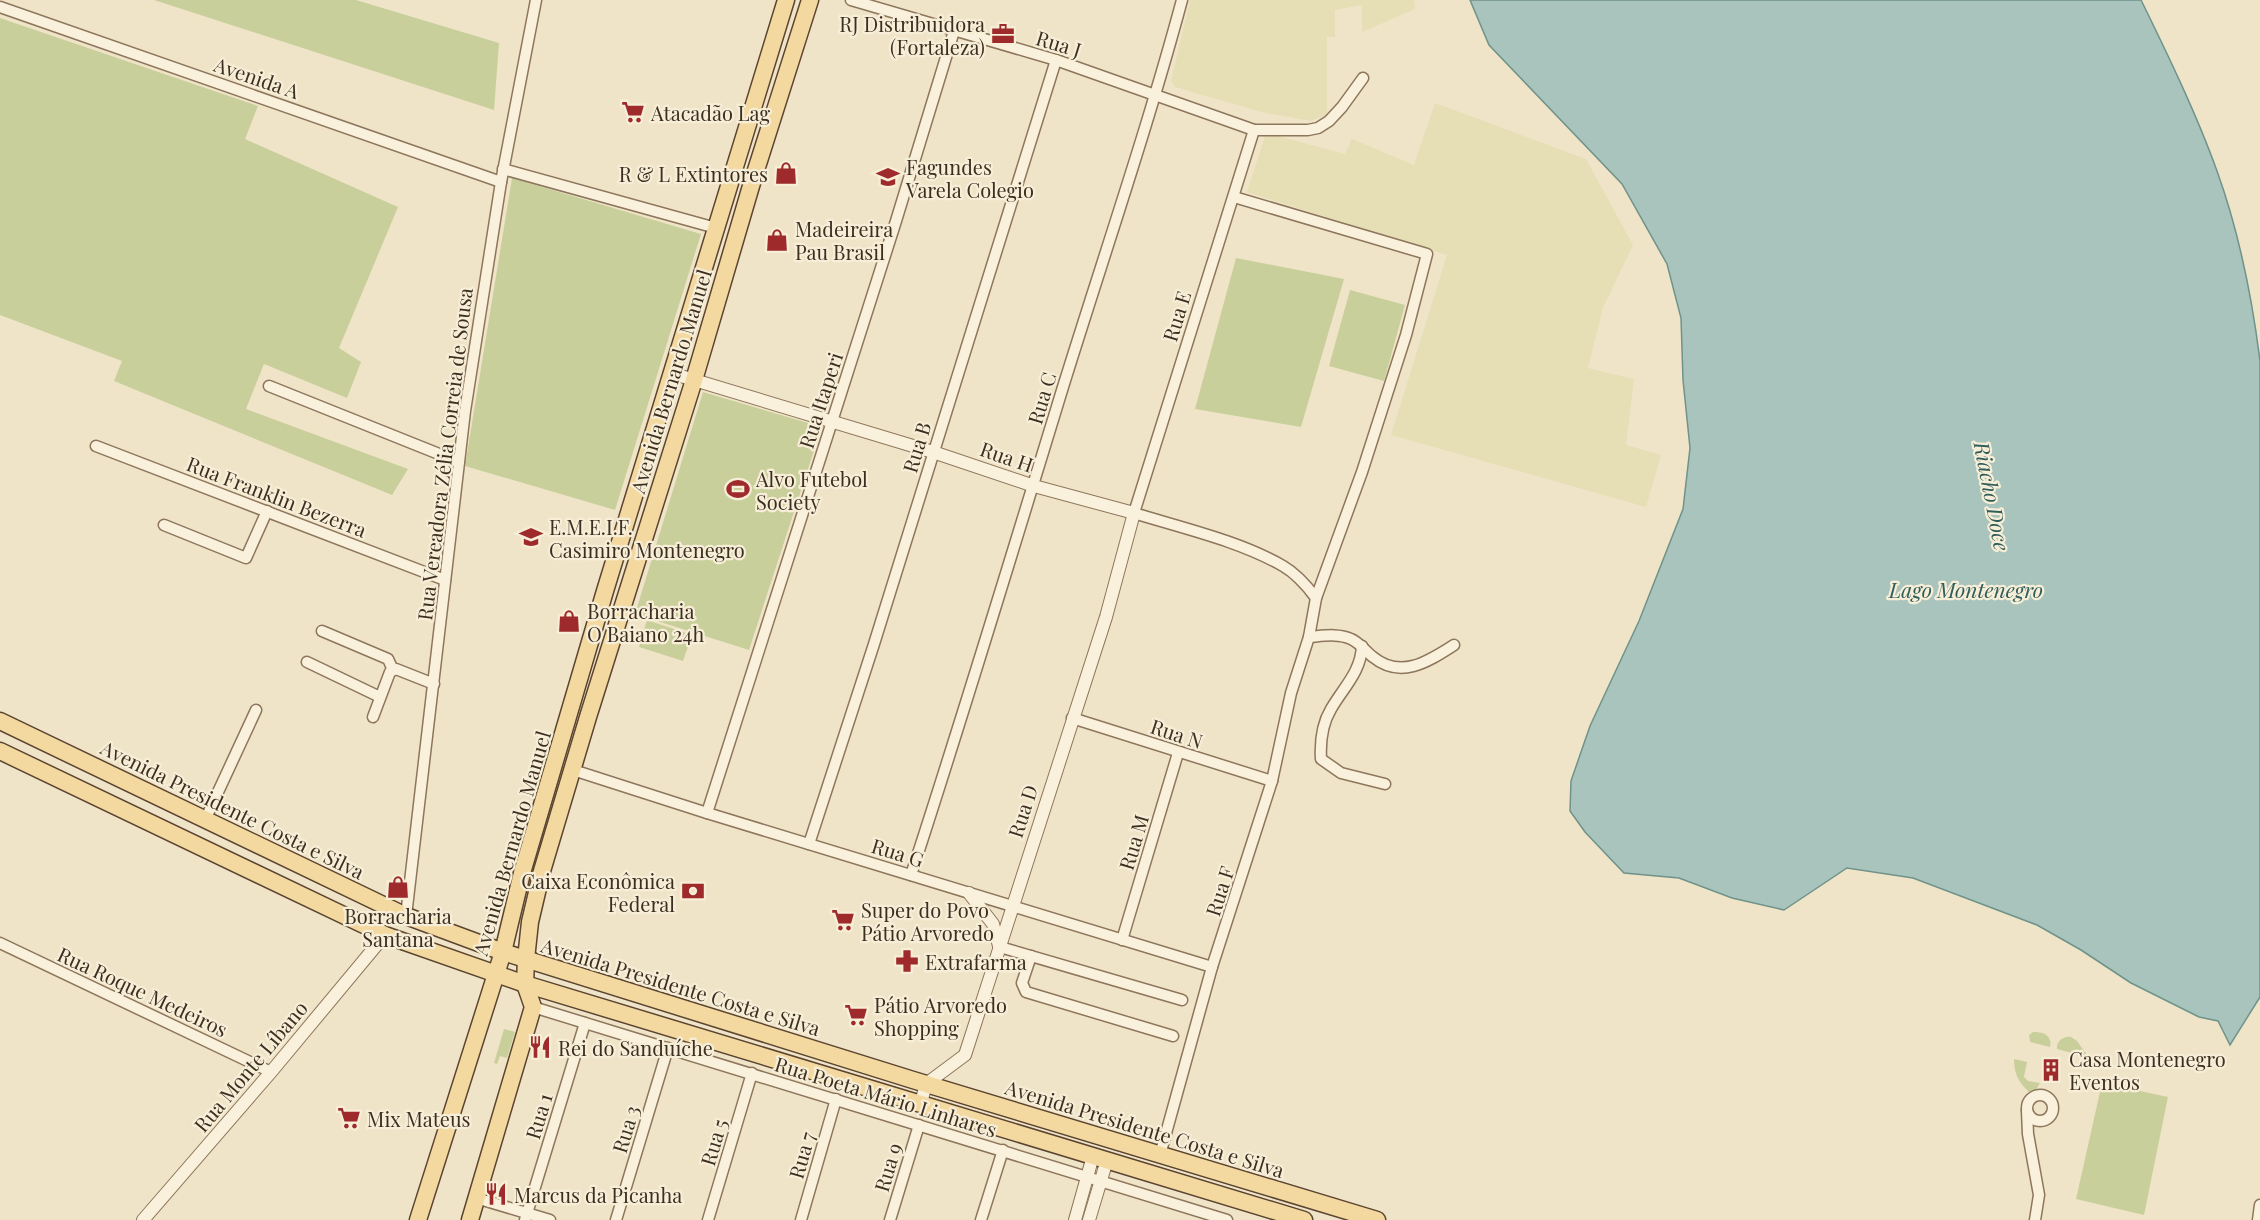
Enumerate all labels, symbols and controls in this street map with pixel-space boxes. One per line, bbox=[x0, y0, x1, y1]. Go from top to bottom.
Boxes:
place label: RJ Distribuidora (Fortaleza) bbox=[839, 10, 985, 60]
office icon: RJ Distribuidora (Fortaleza) bbox=[990, 21, 1016, 47]
street label: Rua J bbox=[1033, 23, 1085, 63]
street label: Avenida A bbox=[210, 50, 304, 104]
supermarket icon: Atacadão Lag bbox=[620, 99, 646, 125]
place label: Atacadão Lag bbox=[650, 99, 771, 126]
place label: Fagundes Varela Colegio bbox=[905, 153, 1034, 203]
place label: R & L Extintores bbox=[619, 160, 768, 187]
shop icon: R & L Extintores bbox=[773, 160, 799, 186]
school or university icon: Fagundes Varela Colegio bbox=[875, 164, 901, 190]
place label: Madeireira Pau Brasil bbox=[795, 215, 893, 265]
shop icon: Madeireira Pau Brasil bbox=[764, 227, 790, 253]
street label: Avenida Bernardo Manuel bbox=[623, 266, 717, 497]
street label: Rua Vereadora Zélia Correia de Sousa bbox=[410, 286, 478, 622]
street label: Rua E bbox=[1156, 287, 1196, 345]
street label: Rua Itaperi bbox=[792, 348, 848, 451]
street label: Rua C bbox=[1020, 369, 1062, 427]
street label: Rua B bbox=[896, 418, 936, 476]
street label: Rua H bbox=[977, 434, 1037, 478]
water label: Riacho Doce bbox=[1969, 438, 2017, 553]
street label: Rua Franklin Bezerra bbox=[183, 449, 371, 543]
place label: Alvo Futebol Society bbox=[755, 465, 868, 515]
sports icon: Alvo Futebol Society bbox=[725, 476, 751, 502]
place label: E.M.E.I.F. Casimiro Montenegro bbox=[549, 513, 745, 563]
school or university icon: E.M.E.I.F. Casimiro Montenegro bbox=[518, 524, 544, 550]
water label: Lago Montenegro bbox=[1888, 575, 2043, 603]
place label: Borracharia O Baiano 24h bbox=[587, 597, 704, 647]
shop icon: Borracharia O Baiano 24h bbox=[556, 608, 582, 634]
street label: Rua N bbox=[1147, 712, 1207, 754]
street label: Avenida Bernardo Manuel bbox=[466, 727, 556, 959]
street label: Avenida Presidente Costa e Silva bbox=[96, 733, 369, 885]
street label: Rua D bbox=[1001, 781, 1043, 841]
street label: Rua M bbox=[1112, 811, 1154, 873]
street label: Rua G bbox=[869, 831, 927, 873]
street label: Rua F bbox=[1198, 863, 1240, 919]
place label: Caixa Econômica Federal bbox=[521, 867, 675, 917]
shop icon: Borracharia Santana bbox=[385, 874, 411, 900]
bank icon: Caixa Econômica Federal bbox=[680, 878, 706, 904]
place label: Super do Povo Pátio Arvoredo bbox=[861, 896, 994, 946]
place label: Borracharia Santana bbox=[344, 902, 452, 952]
supermarket icon: Super do Povo Pátio Arvoredo bbox=[830, 907, 856, 933]
street label: Avenida Presidente Costa e Silva bbox=[537, 930, 824, 1041]
street label: Rua Roque Medeiros bbox=[54, 940, 232, 1042]
pharmacy icon: Extrafarma bbox=[894, 948, 920, 974]
place label: Extrafarma bbox=[925, 948, 1027, 975]
place label: Pátio Arvoredo Shopping bbox=[874, 991, 1007, 1041]
street label: Rua Monte Líbano bbox=[187, 995, 313, 1137]
supermarket icon: Pátio Arvoredo Shopping bbox=[843, 1002, 869, 1028]
restaurant icon: Rei do Sanduíche bbox=[527, 1034, 553, 1060]
place label: Rei do Sanduíche bbox=[558, 1034, 713, 1061]
place label: Casa Montenegro Eventos bbox=[2069, 1045, 2226, 1095]
street label: Rua Poeta Mário Linhares bbox=[772, 1049, 1000, 1143]
building icon: Casa Montenegro Eventos bbox=[2038, 1057, 2064, 1083]
street label: Avenida Presidente Costa e Silva bbox=[1001, 1072, 1288, 1183]
street label: Rua 1 bbox=[518, 1090, 558, 1142]
street label: Rua 3 bbox=[605, 1102, 645, 1156]
supermarket icon: Mix Mateus bbox=[336, 1105, 362, 1131]
place label: Mix Mateus bbox=[367, 1105, 470, 1132]
street label: Rua 5 bbox=[693, 1115, 733, 1169]
street label: Rua 7 bbox=[781, 1128, 821, 1182]
street label: Rua 9 bbox=[867, 1139, 907, 1195]
restaurant icon: Marcus da Picanha bbox=[483, 1181, 509, 1207]
place label: Marcus da Picanha bbox=[514, 1181, 682, 1208]

